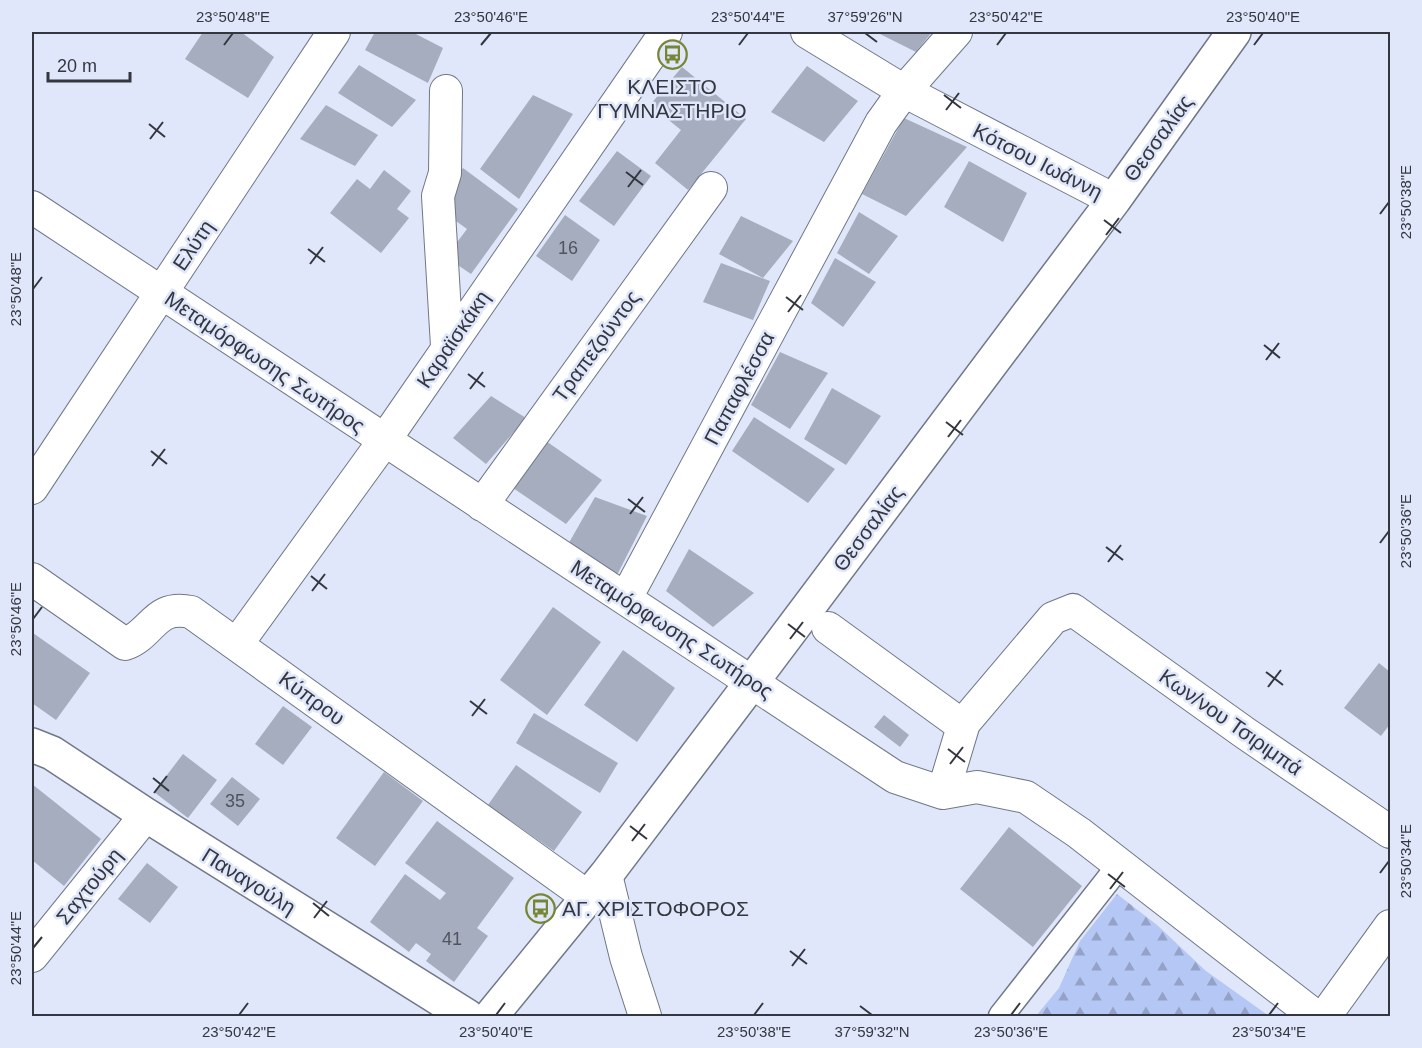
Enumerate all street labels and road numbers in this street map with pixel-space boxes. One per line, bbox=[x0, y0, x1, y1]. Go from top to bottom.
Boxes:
street label: Θεσσαλίας bbox=[1119, 90, 1197, 186]
street label: Κότσου Ιωάννη bbox=[969, 118, 1107, 204]
street label: Ελύτη bbox=[168, 216, 218, 274]
street label: Μεταμόρφωσης Σωτήρος bbox=[161, 286, 369, 438]
street label: Καραϊσκάκη bbox=[412, 286, 494, 392]
street label: Τραπεζούντος bbox=[548, 286, 644, 406]
street label: Παπαφλέσσα bbox=[700, 328, 778, 448]
street label: Θεσσαλίας bbox=[828, 481, 908, 575]
street label: Μεταμόρφωσης Σωτήρος bbox=[567, 555, 777, 703]
street label: Κων/νου Τσιριμπά bbox=[1155, 664, 1307, 780]
street label: Κύπρου bbox=[275, 667, 349, 729]
street label: Σαχτούρη bbox=[51, 843, 127, 929]
street label: Παναγούλη bbox=[198, 843, 300, 919]

